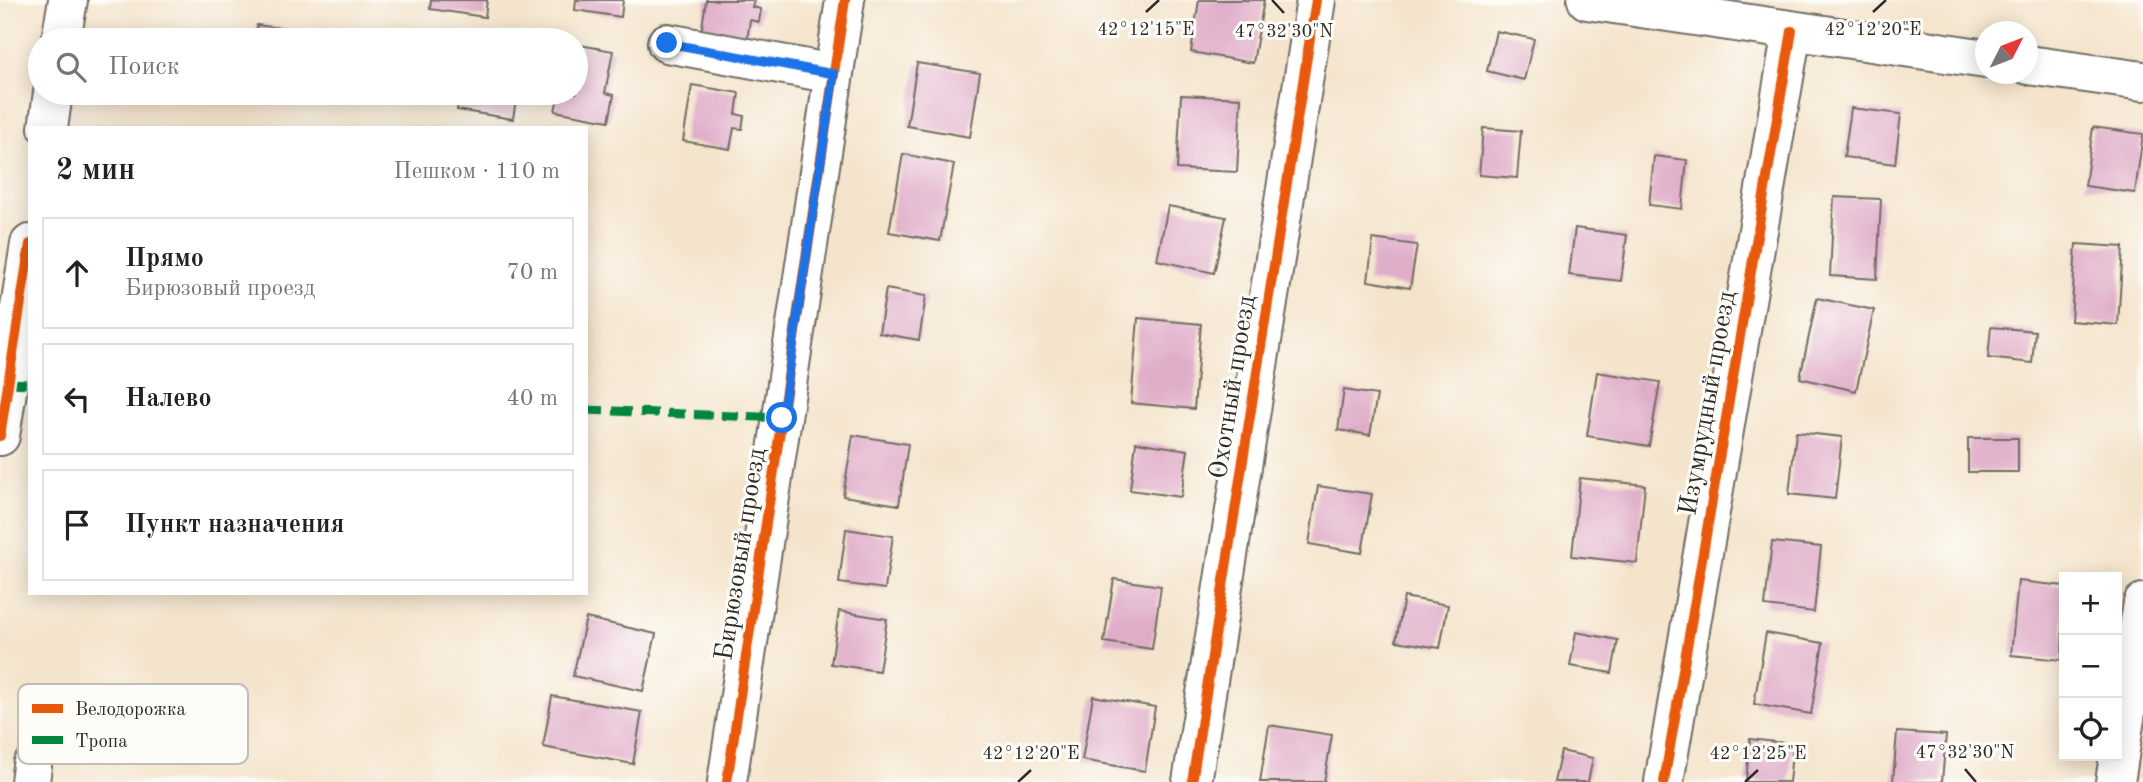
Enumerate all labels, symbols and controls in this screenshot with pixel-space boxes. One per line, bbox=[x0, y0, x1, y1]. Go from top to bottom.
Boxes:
text: 42°12'15"E bbox=[1098, 21, 1194, 39]
text: 42°12'20"E bbox=[1825, 21, 1921, 39]
north arrow bbox=[1975, 21, 2038, 84]
text: 47°32'30"N bbox=[1235, 23, 1333, 41]
route end bbox=[651, 27, 682, 58]
search box bbox=[28, 28, 588, 105]
icon: search bbox=[52, 48, 90, 86]
text: Поиск bbox=[108, 54, 180, 80]
text: 2 мин bbox=[56, 156, 135, 186]
text: Пешком · 110 m bbox=[394, 160, 560, 183]
text: Прямо bbox=[125, 246, 204, 272]
icon: ahead bbox=[58, 254, 96, 292]
text: 70 m bbox=[507, 261, 558, 284]
text: Бирюзовый проезд bbox=[125, 277, 315, 300]
street label: Изумрудный проезд bbox=[1675, 289, 1741, 518]
street label: Охотный проезд bbox=[1206, 293, 1260, 481]
icon: left bbox=[58, 380, 96, 418]
text: Налево bbox=[125, 386, 212, 412]
text: 40 m bbox=[507, 387, 558, 410]
route start bbox=[766, 402, 797, 433]
street label: Бирюзовый проезд bbox=[711, 446, 771, 662]
icon: arrive bbox=[58, 506, 96, 544]
text: Пункт назначения bbox=[125, 512, 344, 538]
map controls bbox=[2059, 572, 2122, 761]
button: + bbox=[2059, 572, 2122, 635]
button: − bbox=[2059, 635, 2122, 698]
legend bbox=[18, 684, 248, 764]
button: locate bbox=[2059, 698, 2122, 761]
text: Велодорожка bbox=[75, 701, 186, 720]
text: Тропа bbox=[75, 733, 128, 752]
text: 47°32'30"N bbox=[1916, 744, 2014, 762]
text: 42°12'20"E bbox=[983, 745, 1079, 763]
text: 42°12'25"E bbox=[1710, 745, 1806, 763]

